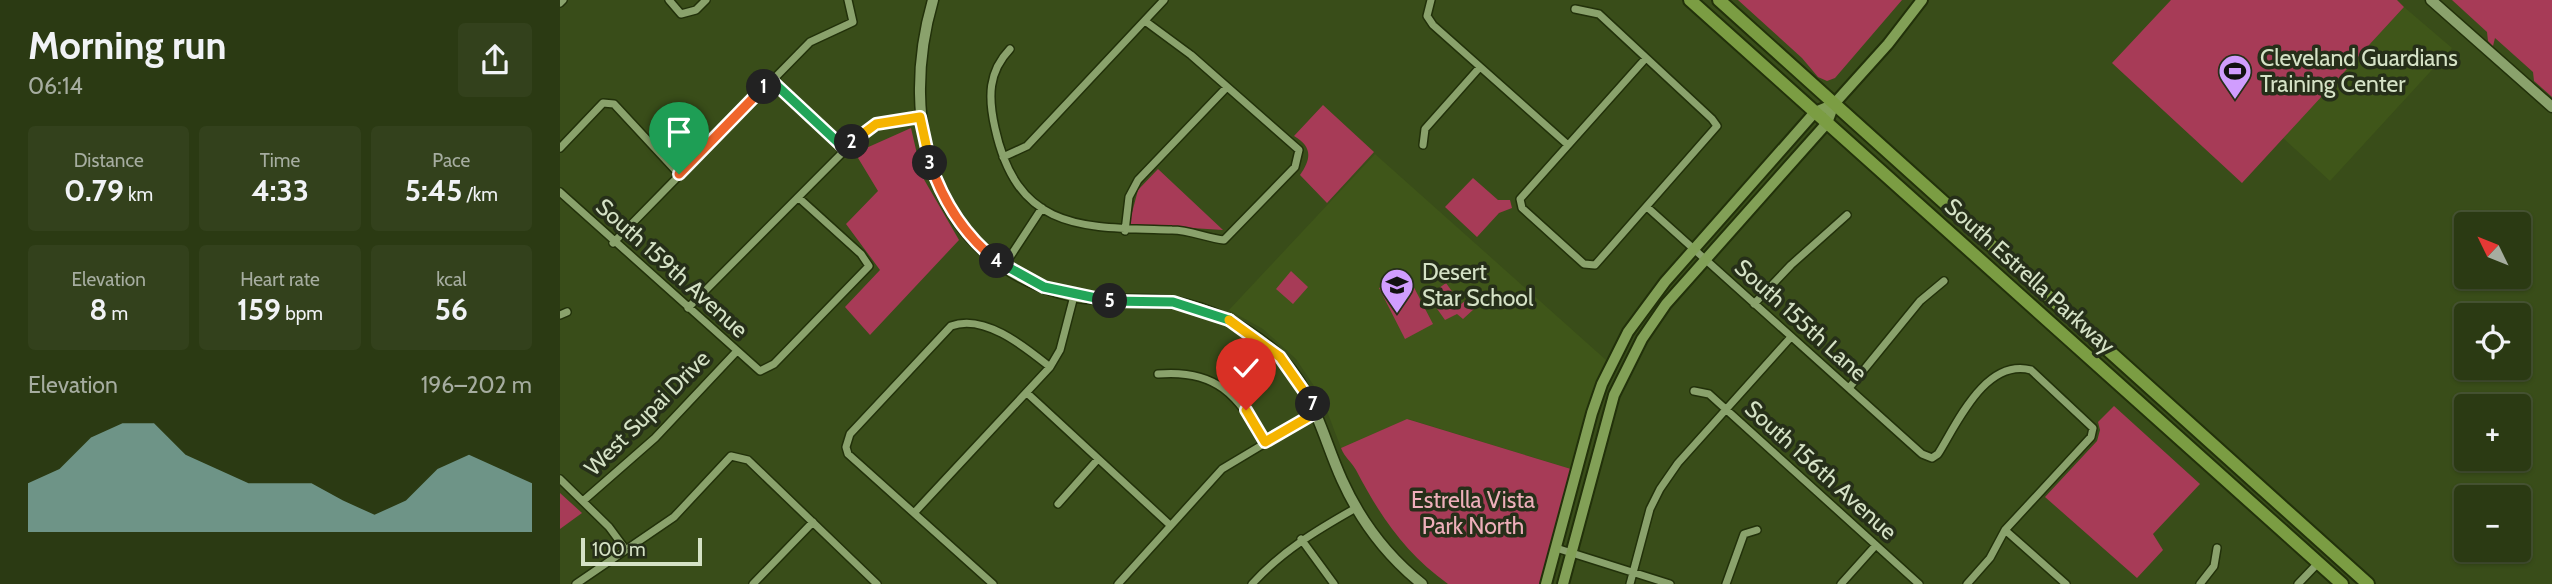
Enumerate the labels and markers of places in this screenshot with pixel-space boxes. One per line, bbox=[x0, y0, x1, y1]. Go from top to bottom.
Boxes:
place label: Cleveland Guardians Training Center bbox=[2260, 44, 2458, 98]
sports icon: Cleveland Guardians Training Center bbox=[2216, 52, 2254, 101]
pin: 1 bbox=[746, 70, 782, 104]
pin bbox=[649, 102, 709, 174]
pin: 2 bbox=[834, 124, 870, 160]
pin: 3 bbox=[912, 146, 948, 180]
pin: 4 bbox=[980, 244, 1014, 278]
place label: Desert Star School bbox=[1422, 258, 1534, 312]
school or university icon: Desert Star School bbox=[1378, 266, 1416, 315]
pin: 5 bbox=[1092, 284, 1128, 318]
pin bbox=[1216, 338, 1276, 410]
pin: 7 bbox=[1296, 386, 1330, 422]

